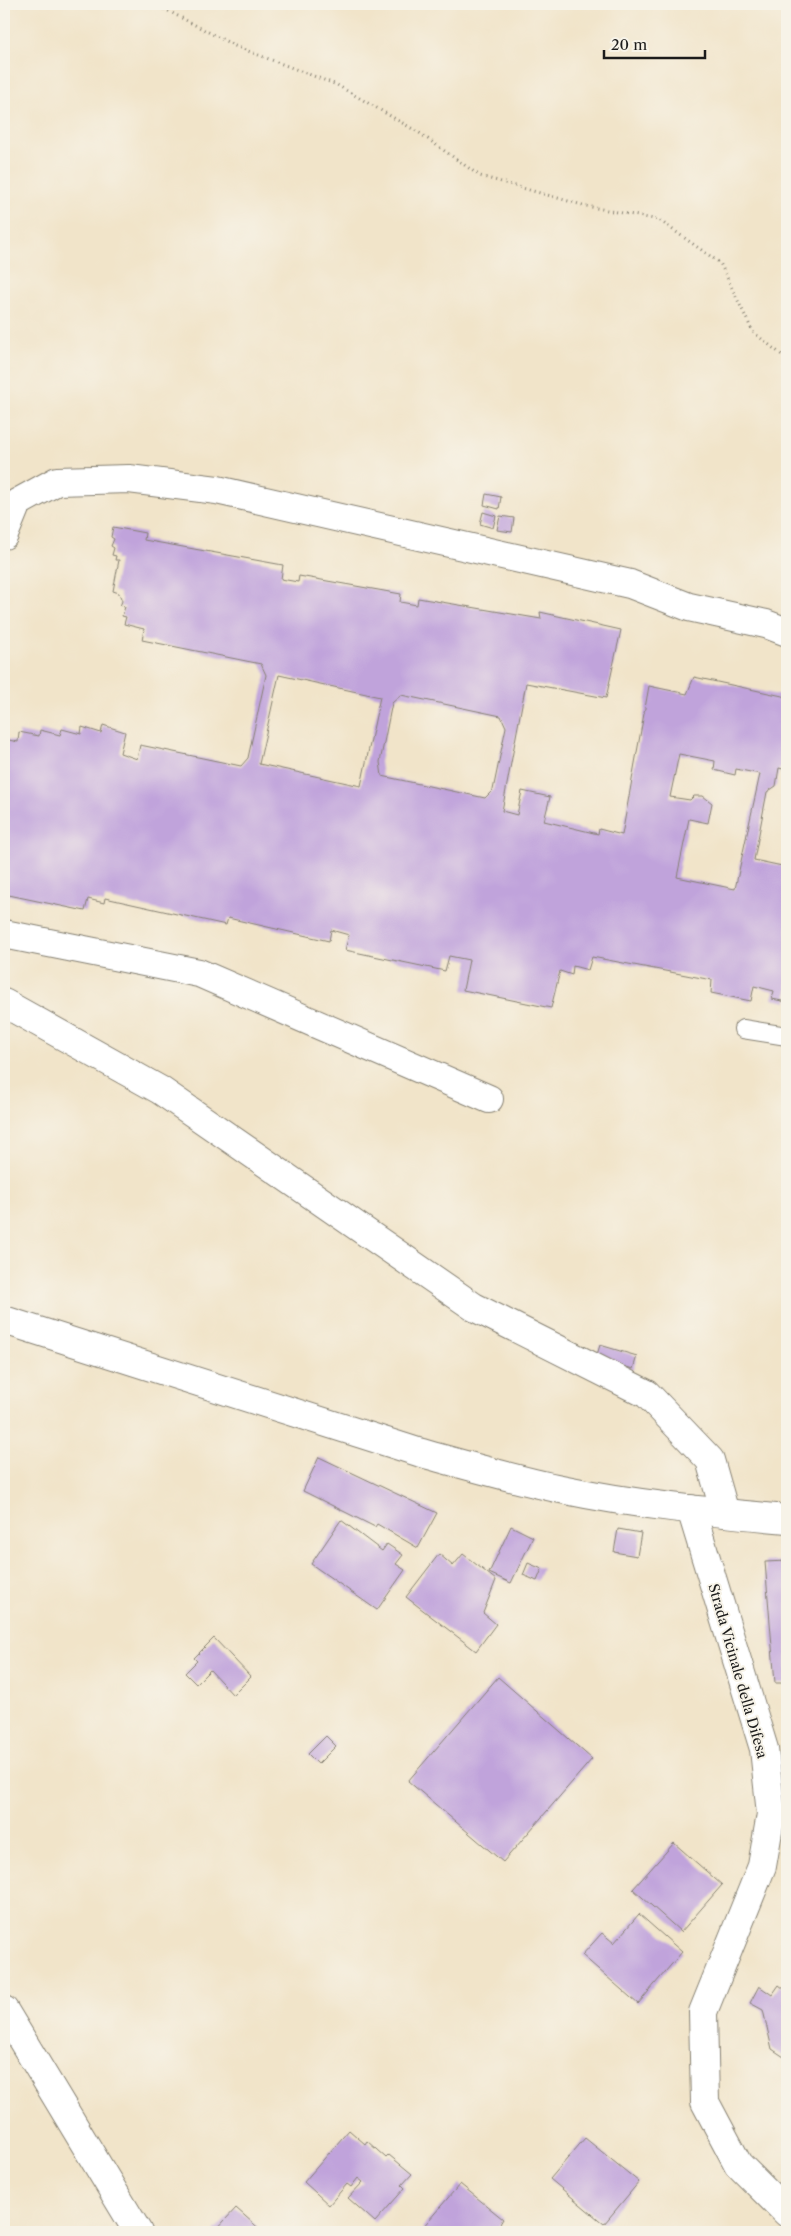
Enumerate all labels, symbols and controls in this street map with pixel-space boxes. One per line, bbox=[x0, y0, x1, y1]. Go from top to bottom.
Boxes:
scale bar bbox=[604, 28, 705, 60]
text: 20 m bbox=[611, 35, 647, 54]
street label: Strada Vicinale della Difesa bbox=[704, 1582, 772, 1761]

